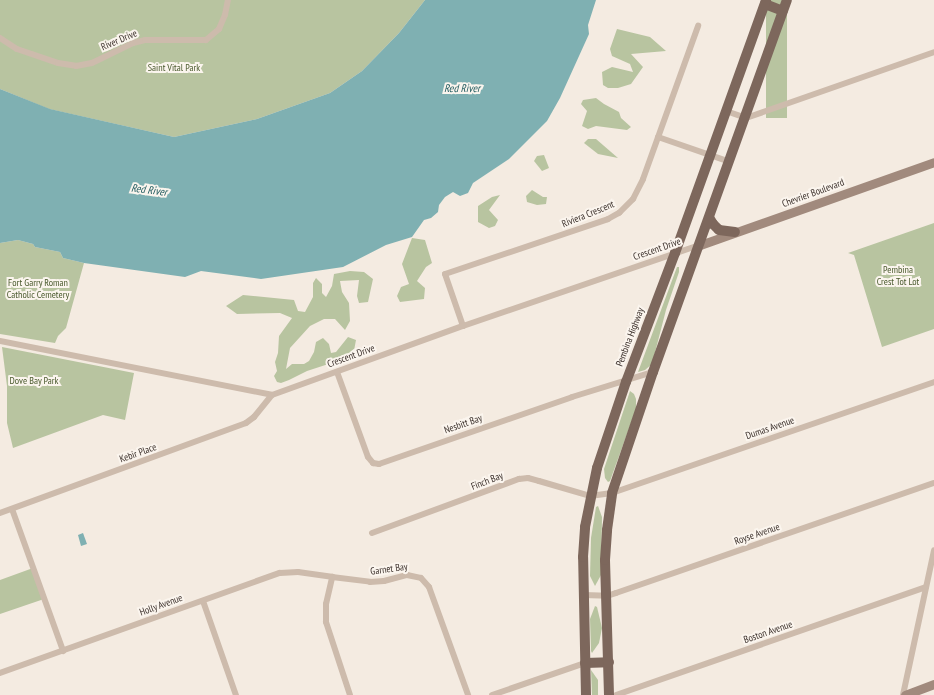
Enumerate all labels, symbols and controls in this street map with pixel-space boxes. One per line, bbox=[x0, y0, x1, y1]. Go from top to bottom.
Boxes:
street label: River Drive bbox=[99, 27, 139, 53]
park label: Saint Vital Park bbox=[148, 62, 200, 74]
water label: Red River bbox=[444, 81, 480, 95]
street label: Chevrier Boulevard bbox=[780, 176, 846, 210]
water label: Red River bbox=[130, 181, 168, 199]
street label: Riviera Crescent bbox=[560, 198, 616, 230]
street label: Crescent Drive bbox=[632, 235, 682, 263]
park label: Pembina Crest Tot Lot bbox=[877, 263, 919, 286]
park label: Fort Garry Roman Catholic Cemetery bbox=[7, 276, 69, 300]
street label: Pembina Highway bbox=[613, 306, 647, 368]
street label: Crescent Drive bbox=[326, 342, 376, 370]
park label: Dove Bay Park bbox=[9, 375, 59, 387]
street label: Nesbitt Bay bbox=[442, 412, 484, 436]
street label: Dumas Avenue bbox=[744, 414, 796, 442]
street label: Kebir Place bbox=[118, 441, 158, 465]
street label: Finch Bay bbox=[469, 469, 505, 493]
street label: Royse Avenue bbox=[733, 521, 781, 547]
street label: Garnet Bay bbox=[370, 560, 408, 578]
street label: Holly Avenue bbox=[138, 592, 184, 618]
street label: Boston Avenue bbox=[742, 618, 794, 646]

